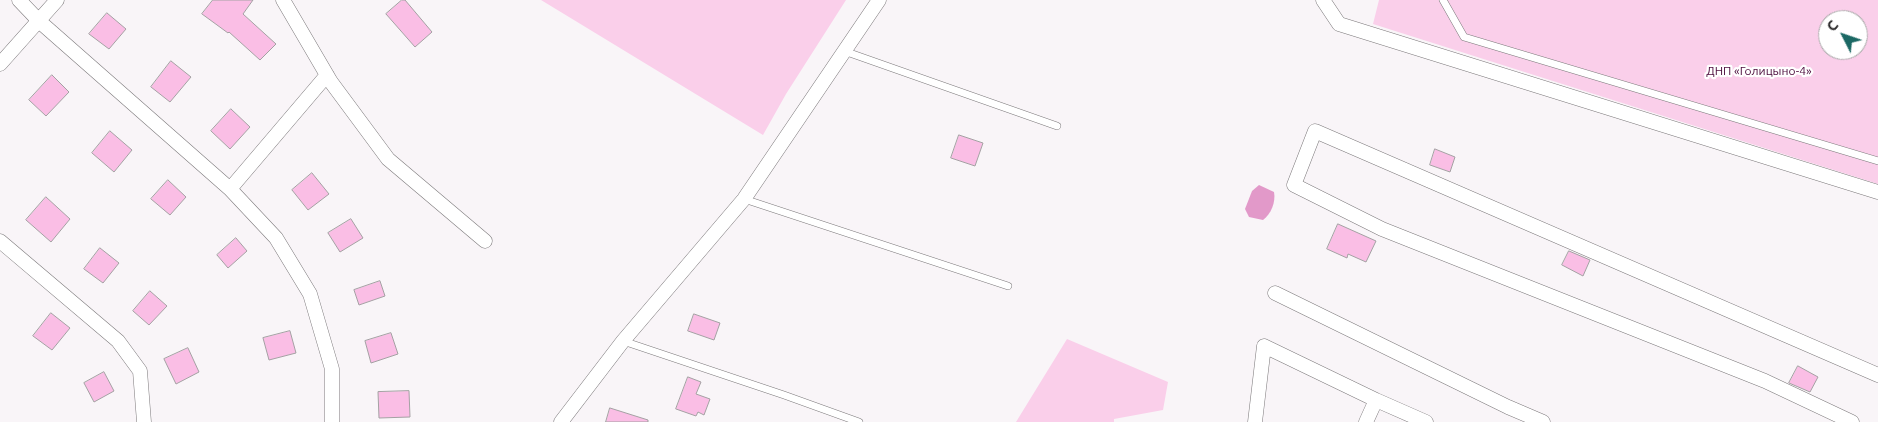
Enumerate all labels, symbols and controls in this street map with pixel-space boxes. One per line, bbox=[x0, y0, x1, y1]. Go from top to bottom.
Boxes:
north arrow bbox=[1818, 10, 1868, 60]
text: С bbox=[1823, 17, 1841, 34]
park label: ДНП «Голицыно-4» bbox=[1706, 64, 1812, 78]

